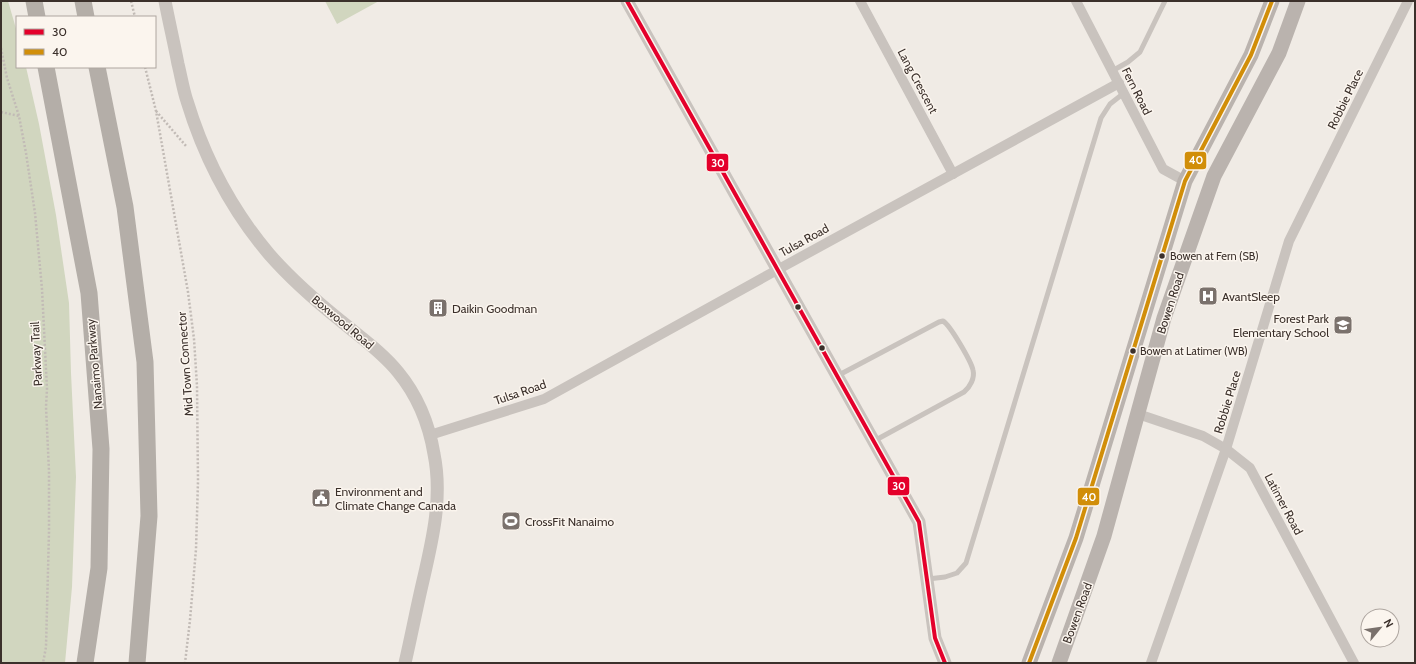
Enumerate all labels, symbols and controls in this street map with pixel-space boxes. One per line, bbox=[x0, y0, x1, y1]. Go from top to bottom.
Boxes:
legend bbox=[16, 16, 156, 68]
text: 30 bbox=[52, 24, 67, 39]
text: 40 bbox=[52, 44, 67, 59]
street label: Lang Crescent bbox=[895, 46, 941, 116]
street label: Fern Road bbox=[1119, 65, 1155, 117]
street label: Robbie Place bbox=[1324, 66, 1366, 132]
line badge: 40 bbox=[1184, 151, 1207, 170]
line badge: 30 bbox=[706, 153, 729, 172]
text: 40 bbox=[1189, 153, 1204, 167]
text: 30 bbox=[711, 156, 725, 170]
street label: Tulsa Road bbox=[777, 220, 831, 260]
place label: Bowen at Fern (SB) bbox=[1170, 249, 1259, 263]
marker: Bowen at Fern (SB) bbox=[1157, 251, 1167, 261]
street label: Bowen Road bbox=[1153, 270, 1187, 336]
hospital icon: AvantSleep bbox=[1197, 285, 1219, 307]
place label: AvantSleep bbox=[1222, 289, 1280, 304]
street label: Boxwood Road bbox=[309, 292, 377, 352]
building icon: Daikin Goodman bbox=[427, 297, 449, 319]
place label: Daikin Goodman bbox=[452, 301, 537, 316]
unlabelled marker bbox=[793, 302, 803, 312]
street label: Mid Town Connector bbox=[174, 311, 196, 417]
place label: Forest Park Elementary School bbox=[1233, 311, 1330, 340]
school or university icon: Forest Park Elementary School bbox=[1332, 314, 1354, 336]
street label: Nanaimo Parkway bbox=[83, 318, 105, 410]
street label: Parkway Trail bbox=[27, 321, 45, 387]
unlabelled marker bbox=[817, 343, 827, 353]
place label: Bowen at Latimer (WB) bbox=[1140, 344, 1248, 358]
marker: Bowen at Latimer (WB) bbox=[1128, 346, 1138, 356]
street label: Robbie Place bbox=[1210, 369, 1244, 435]
street label: Tulsa Road bbox=[492, 376, 548, 408]
street label: Latimer Road bbox=[1262, 471, 1306, 537]
line badge: 30 bbox=[887, 476, 910, 496]
text: 30 bbox=[892, 479, 906, 493]
place label: Environment and Climate Change Canada bbox=[335, 484, 456, 513]
public building icon: Environment and Climate Change Canada bbox=[310, 487, 332, 509]
line badge: 40 bbox=[1077, 487, 1100, 506]
text: 40 bbox=[1082, 490, 1097, 504]
sports icon: CrossFit Nanaimo bbox=[500, 510, 522, 532]
place label: CrossFit Nanaimo bbox=[525, 514, 614, 529]
street label: Bowen Road bbox=[1059, 580, 1095, 646]
north arrow bbox=[1360, 608, 1400, 648]
text: N bbox=[1381, 616, 1397, 630]

